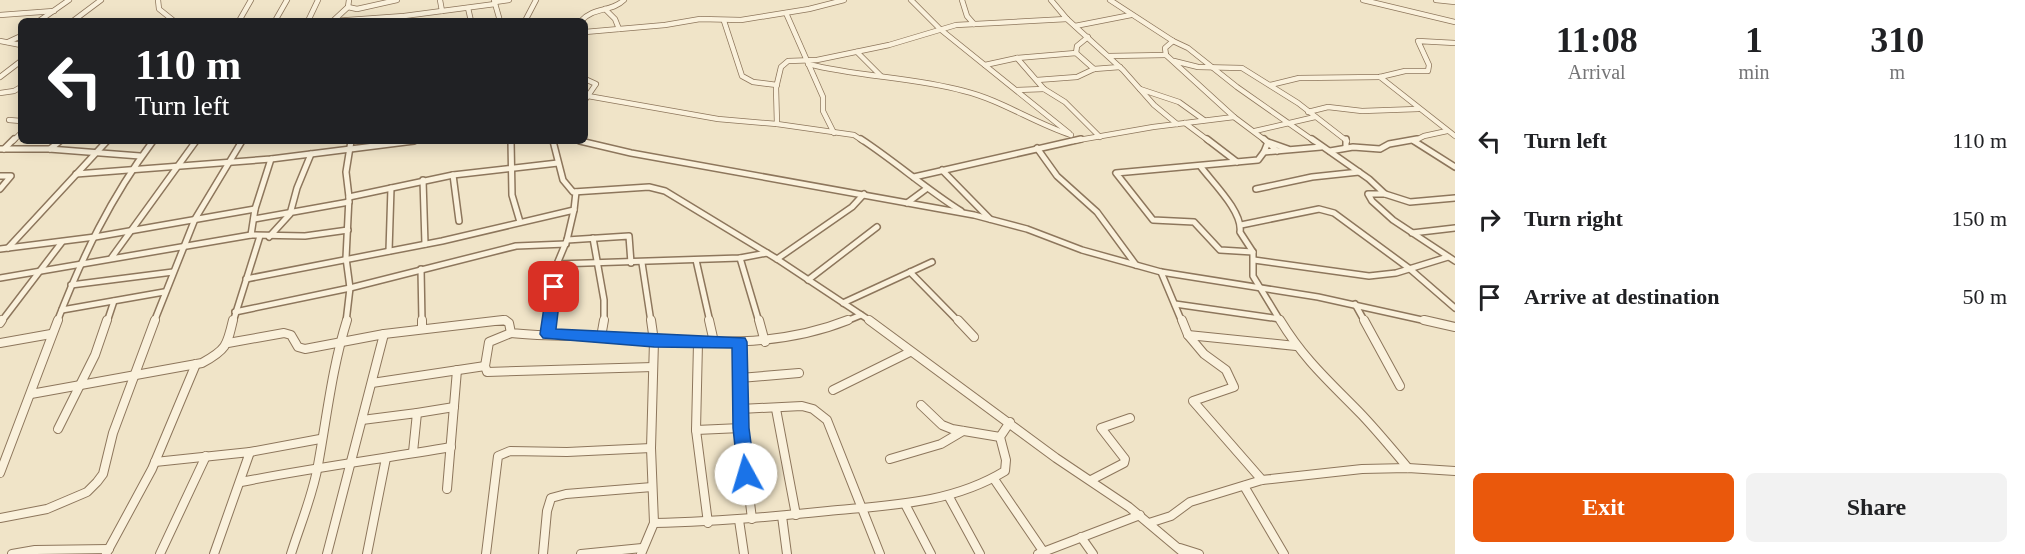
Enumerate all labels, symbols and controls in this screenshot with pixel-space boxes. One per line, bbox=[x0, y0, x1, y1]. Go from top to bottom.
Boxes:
text: 11:08 bbox=[1556, 20, 1638, 60]
text: 1 bbox=[1745, 20, 1763, 60]
text: 310 bbox=[1870, 20, 1924, 60]
icon: left bbox=[36, 42, 114, 120]
text: 110 m bbox=[135, 42, 241, 88]
text: Arrival bbox=[1568, 61, 1626, 83]
text: min bbox=[1738, 61, 1770, 83]
text: m bbox=[1889, 61, 1905, 83]
text: Turn left bbox=[135, 91, 229, 121]
icon: left bbox=[1473, 125, 1506, 158]
text: Turn left bbox=[1524, 128, 1607, 153]
text: 110 m bbox=[1952, 128, 2007, 153]
icon: right bbox=[1473, 203, 1506, 236]
text: Turn right bbox=[1524, 206, 1623, 231]
text: 150 m bbox=[1951, 206, 2007, 231]
pin bbox=[528, 261, 579, 312]
icon: arrive bbox=[537, 270, 570, 303]
icon: arrive bbox=[1473, 281, 1506, 314]
text: Arrive at destination bbox=[1524, 284, 1720, 309]
text: 50 m bbox=[1962, 284, 2007, 309]
position arrow bbox=[714, 442, 778, 506]
button: Exit bbox=[1473, 473, 1734, 542]
button: Share bbox=[1746, 473, 2007, 542]

